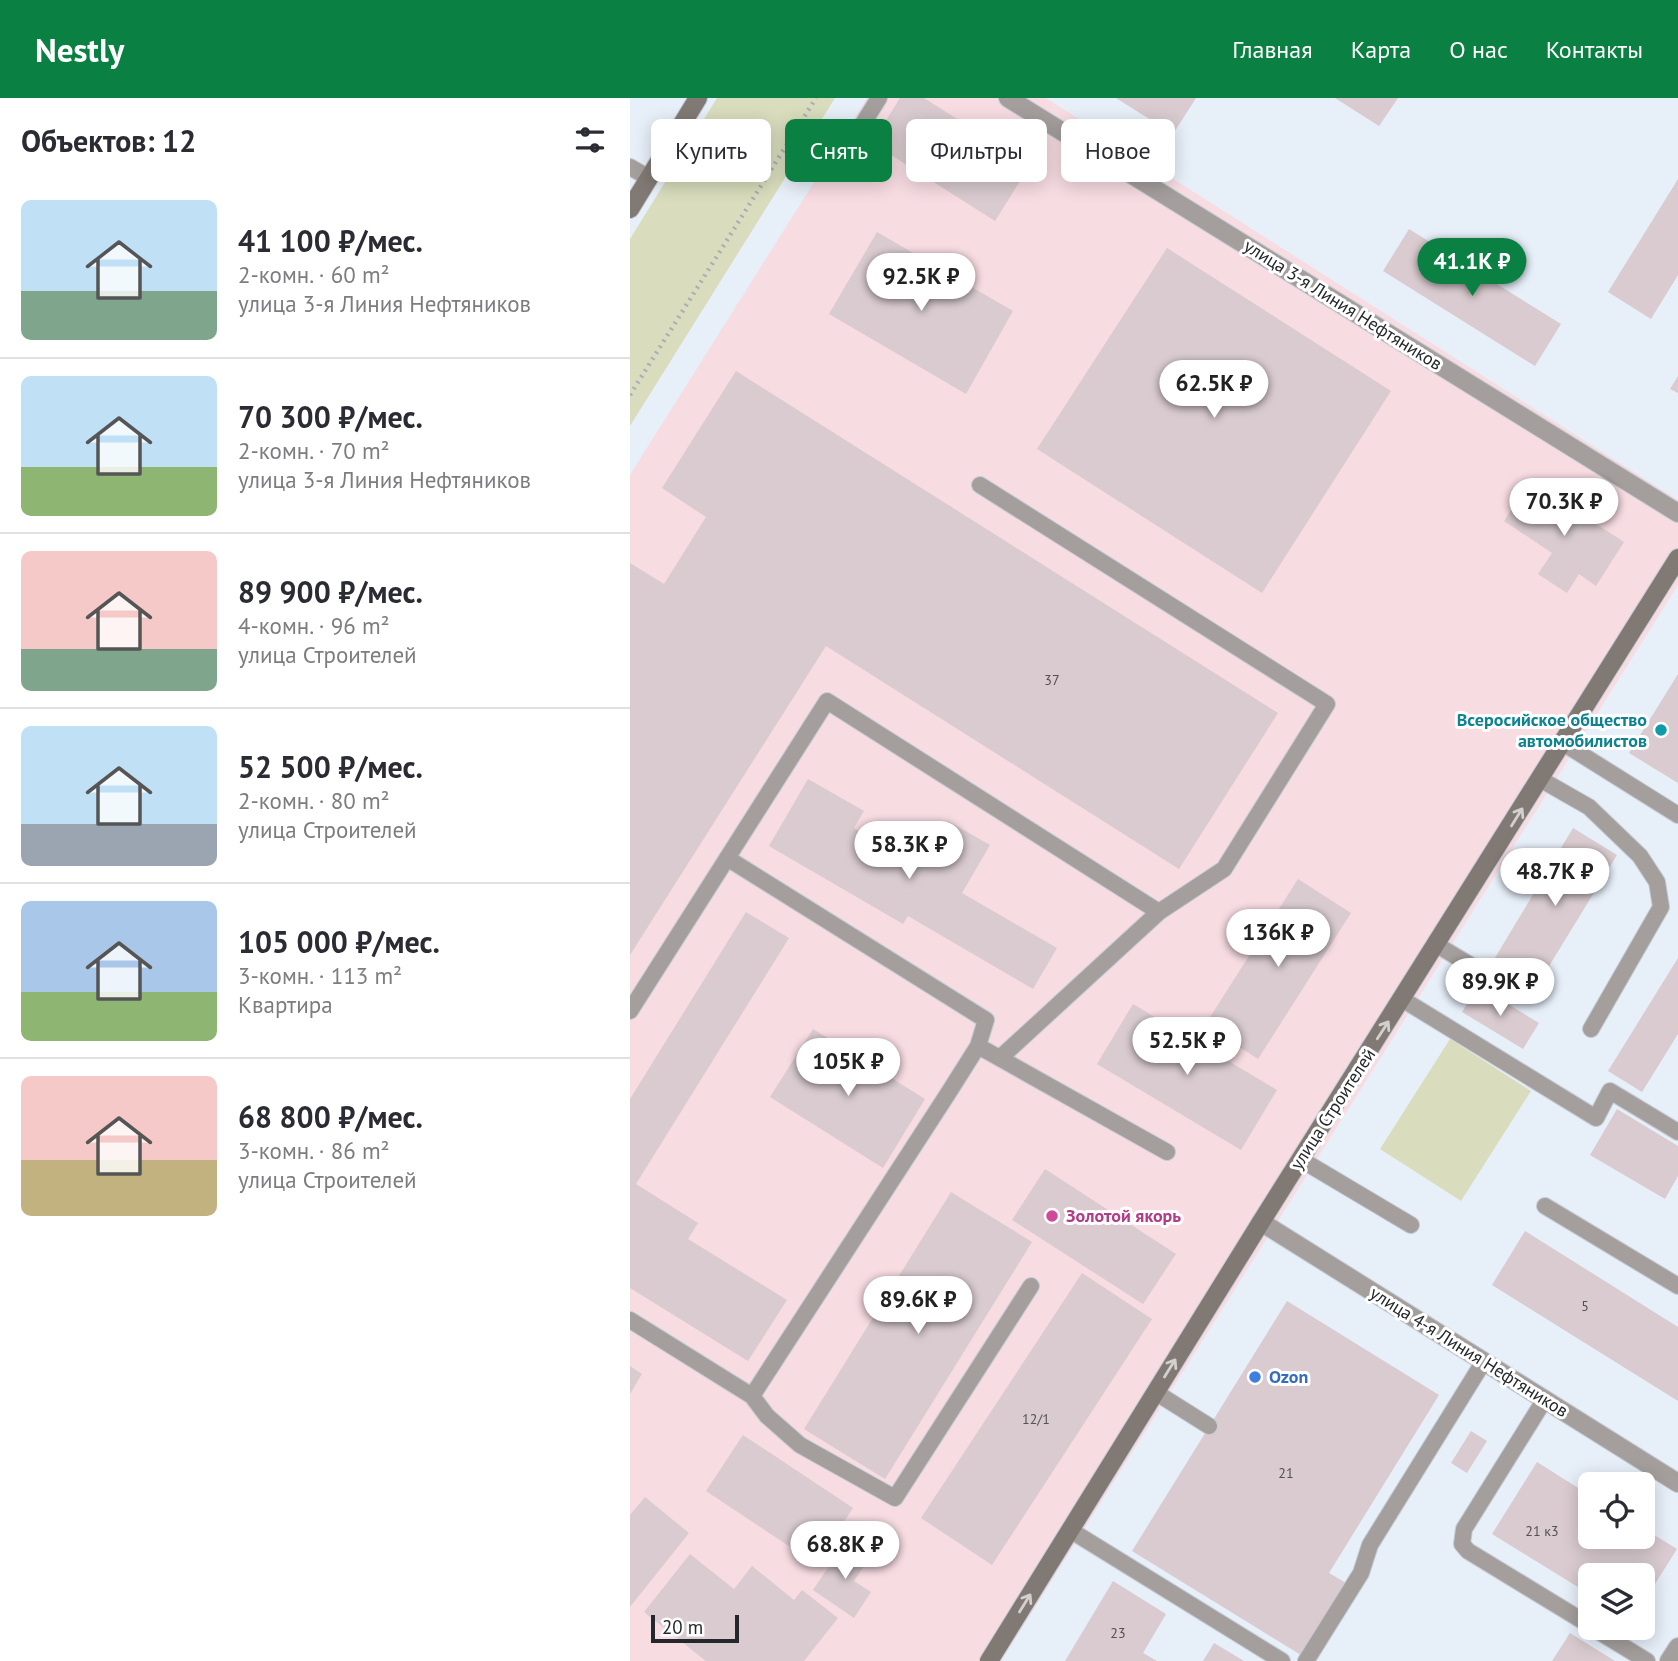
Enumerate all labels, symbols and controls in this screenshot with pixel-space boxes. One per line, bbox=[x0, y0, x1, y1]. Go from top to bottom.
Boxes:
text: Nestly bbox=[35, 28, 124, 71]
text: Главная bbox=[1232, 34, 1313, 65]
text: Карта bbox=[1351, 34, 1411, 65]
text: О нас bbox=[1449, 34, 1508, 65]
text: Контакты bbox=[1546, 34, 1643, 65]
chip: Купить bbox=[651, 119, 771, 182]
chip: Снять bbox=[785, 119, 892, 182]
chip: Фильтры bbox=[906, 119, 1047, 182]
chip: Новое bbox=[1061, 119, 1175, 182]
text: Объектов: 12 bbox=[21, 121, 196, 160]
icon: filters bbox=[571, 121, 609, 159]
text: 41 100 ₽/мес. bbox=[238, 221, 423, 260]
icon: home bbox=[77, 228, 161, 312]
street label: улица 3-я Линия Нефтяников bbox=[1240, 234, 1447, 375]
pin: 41.1K ₽ bbox=[1407, 238, 1537, 298]
text: 41.1K ₽ bbox=[1433, 246, 1511, 275]
pin: 92.5K ₽ bbox=[856, 254, 986, 313]
text: 2-комн. · 60 m² bbox=[238, 260, 390, 289]
text: 92.5K ₽ bbox=[882, 261, 960, 290]
text: улица 3-я Линия Нефтяников bbox=[238, 289, 531, 318]
pin: 62.5K ₽ bbox=[1149, 360, 1279, 420]
text: 62.5K ₽ bbox=[1175, 368, 1253, 397]
text: 70 300 ₽/мес. bbox=[238, 397, 423, 436]
icon: home bbox=[77, 404, 161, 488]
text: 2-комн. · 70 m² bbox=[238, 436, 390, 465]
text: улица 3-я Линия Нефтяников bbox=[238, 465, 531, 494]
pin: 70.3K ₽ bbox=[1499, 478, 1629, 538]
text: 70.3K ₽ bbox=[1525, 486, 1603, 515]
text: 89 900 ₽/мес. bbox=[238, 572, 423, 611]
icon: home bbox=[77, 579, 161, 663]
text: 4-комн. · 96 m² bbox=[238, 611, 390, 640]
text: улица Строителей bbox=[238, 640, 417, 669]
house number: 37 bbox=[1044, 671, 1060, 689]
place label: Всеросийское общество автомобилистов bbox=[1457, 708, 1647, 752]
marker: Всеросийское общество автомобилистов bbox=[1653, 722, 1669, 738]
text: 52 500 ₽/мес. bbox=[238, 747, 423, 786]
icon: home bbox=[77, 754, 161, 838]
text: 2-комн. · 80 m² bbox=[238, 786, 390, 815]
one-way arrow bbox=[1510, 807, 1524, 827]
text: улица Строителей bbox=[238, 815, 417, 844]
pin: 58.3K ₽ bbox=[844, 822, 974, 881]
text: 58.3K ₽ bbox=[870, 829, 948, 858]
pin: 48.7K ₽ bbox=[1490, 848, 1620, 908]
text: 48.7K ₽ bbox=[1516, 856, 1594, 885]
pin: 136K ₽ bbox=[1221, 910, 1335, 969]
text: 136K ₽ bbox=[1242, 917, 1314, 946]
text: 105 000 ₽/мес. bbox=[238, 922, 440, 961]
icon: home bbox=[77, 929, 161, 1013]
pin: 89.9K ₽ bbox=[1435, 958, 1565, 1018]
text: 3-комн. · 113 m² bbox=[238, 961, 402, 990]
text: 89.9K ₽ bbox=[1461, 966, 1539, 995]
text: Квартира bbox=[238, 990, 333, 1019]
pin: 52.5K ₽ bbox=[1122, 1018, 1252, 1077]
one-way arrow bbox=[1375, 1021, 1390, 1040]
text: 52.5K ₽ bbox=[1148, 1025, 1226, 1054]
pin: 105K ₽ bbox=[791, 1038, 905, 1098]
street label: улица Строителей bbox=[1285, 1044, 1380, 1174]
text: 105K ₽ bbox=[812, 1046, 884, 1075]
text: 68 800 ₽/мес. bbox=[238, 1097, 423, 1136]
icon: home bbox=[77, 1104, 161, 1188]
text: 3-комн. · 86 m² bbox=[238, 1136, 390, 1165]
text: улица Строителей bbox=[238, 1165, 417, 1194]
place label: Золотой якорь bbox=[1066, 1204, 1181, 1227]
marker: Золотой якорь bbox=[1044, 1208, 1060, 1224]
pin: 89.6K ₽ bbox=[853, 1276, 983, 1336]
street label: улица 4-я Линия Нефтяников bbox=[1366, 1281, 1573, 1422]
text: 89.6K ₽ bbox=[879, 1284, 957, 1313]
house number: 5 bbox=[1581, 1297, 1589, 1315]
one-way arrow bbox=[1164, 1358, 1178, 1378]
place label: Ozon bbox=[1269, 1365, 1308, 1388]
marker: Ozon bbox=[1247, 1369, 1263, 1385]
house number: 12/1 bbox=[1022, 1410, 1050, 1428]
house number: 21 bbox=[1278, 1464, 1294, 1482]
map controls bbox=[1578, 1472, 1655, 1640]
button: locate bbox=[1578, 1472, 1655, 1549]
pin: 68.8K ₽ bbox=[780, 1522, 910, 1581]
house number: 21 к3 bbox=[1525, 1522, 1559, 1540]
text: 68.8K ₽ bbox=[806, 1529, 884, 1558]
button: layers bbox=[1578, 1563, 1655, 1640]
one-way arrow bbox=[1018, 1593, 1032, 1613]
scale bar bbox=[651, 1612, 738, 1644]
text: 20 m bbox=[662, 1615, 703, 1639]
house number: 23 bbox=[1110, 1624, 1126, 1642]

